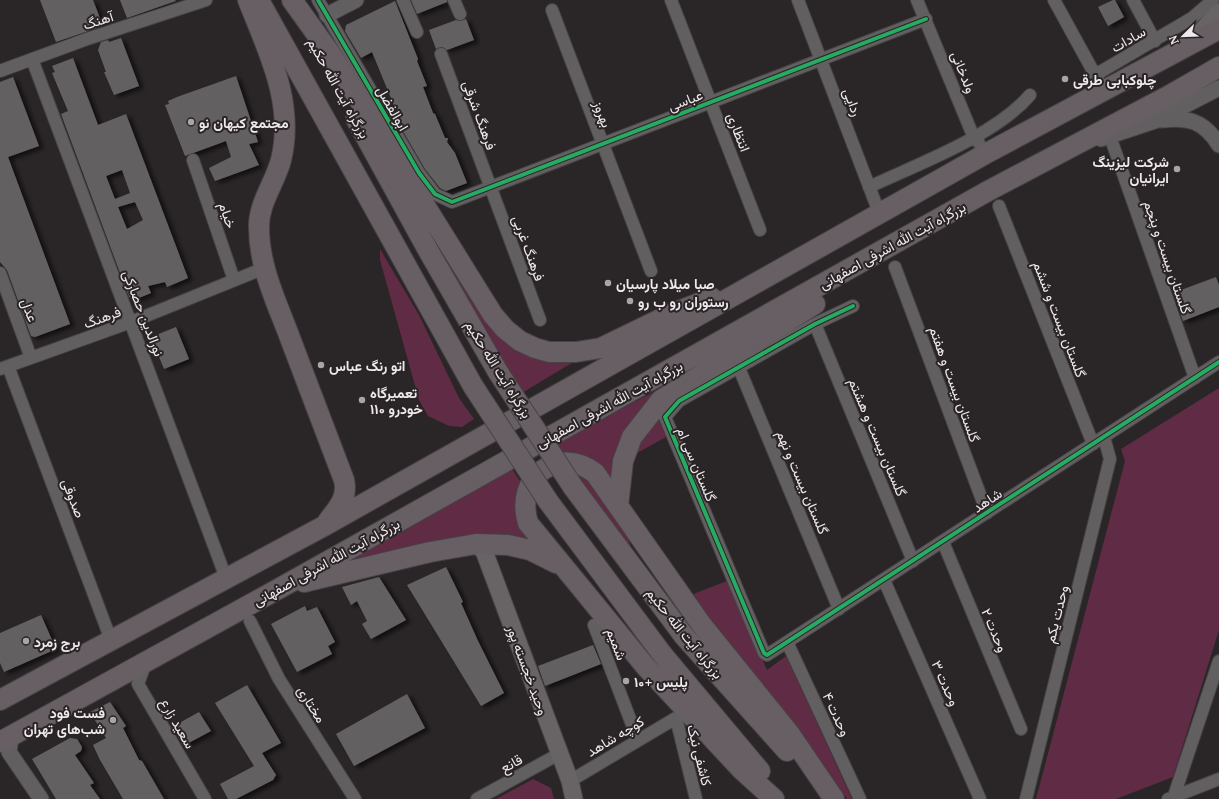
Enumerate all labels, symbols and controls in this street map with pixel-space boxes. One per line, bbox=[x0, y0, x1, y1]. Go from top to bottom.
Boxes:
street label: آهنگ bbox=[80, 6, 117, 34]
north arrow bbox=[1163, 16, 1203, 56]
street label: سادات bbox=[1107, 22, 1149, 56]
text: N bbox=[1165, 33, 1182, 46]
street label: بزرگراه آیت الله حکیم bbox=[303, 34, 375, 142]
street label: ولدخانی bbox=[947, 48, 981, 96]
place label: چلوکبابی طرقی bbox=[1073, 70, 1157, 90]
marker: چلوکبابی طرقی bbox=[1060, 74, 1070, 84]
street label: فرهنگ شرقی bbox=[459, 78, 501, 152]
street label: ابوالفضل bbox=[372, 82, 414, 134]
street label: عباسی bbox=[665, 85, 705, 115]
street label: ردایی bbox=[839, 85, 867, 119]
street label: بهروز bbox=[589, 97, 617, 130]
street label: انتظاری bbox=[723, 110, 755, 154]
place label: مجتمع کیهان نو bbox=[199, 113, 289, 133]
marker: مجتمع کیهان نو bbox=[186, 117, 196, 127]
place label: شرکت لیزینگ ایرانیان bbox=[1092, 152, 1169, 187]
marker: شرکت لیزینگ ایرانیان bbox=[1172, 164, 1182, 174]
street label: بزرگراه آیت الله اشرفی اصفهانی bbox=[815, 197, 969, 293]
street label: گلستان بیست و پنجم bbox=[1139, 198, 1196, 317]
street label: خیام bbox=[215, 199, 241, 231]
street label: فرهنگ غربی bbox=[508, 213, 550, 283]
street label: گلستان بیست و ششم bbox=[1029, 258, 1091, 380]
street label: نورالدین حصارکی bbox=[119, 267, 169, 359]
place label: صبا میلاد پارسیان bbox=[616, 274, 715, 294]
marker: صبا میلاد پارسیان bbox=[603, 278, 613, 288]
place label: رستوران رو ب رو bbox=[638, 292, 729, 311]
street label: عدل bbox=[16, 296, 43, 325]
marker: رستوران رو ب رو bbox=[625, 296, 635, 306]
street label: فرهنگ bbox=[81, 302, 123, 332]
street label: بزرگراه آیت الله حکیم bbox=[461, 316, 537, 422]
street label: گلستان بیست و هفتم bbox=[925, 323, 985, 445]
place label: اتو رنگ عباس bbox=[329, 356, 405, 375]
street label: بزرگراه آیت الله اشرفی اصفهانی bbox=[532, 356, 686, 452]
marker: اتو رنگ عباس bbox=[316, 360, 326, 370]
street label: گلستان بیست و هشتم bbox=[844, 375, 912, 499]
place label: تعمیرگاه خودرو ۱۱۰ bbox=[370, 383, 423, 418]
marker: تعمیرگاه خودرو ۱۱۰ bbox=[357, 395, 367, 405]
street label: گلستان سی ام bbox=[673, 424, 721, 504]
street label: گلستان بیست و نهم bbox=[773, 427, 833, 537]
street label: صدوقی bbox=[58, 476, 90, 521]
street label: شاهد bbox=[968, 483, 1006, 517]
street label: بزرگراه آیت الله اشرفی اصفهانی bbox=[249, 514, 403, 610]
street label: بزرگراه آیت الله حکیم bbox=[642, 583, 728, 683]
street label: وحدت یکم bbox=[1040, 583, 1072, 645]
street label: وحدت ۲ bbox=[977, 605, 1013, 655]
street label: وحید خجسته پور bbox=[502, 621, 553, 718]
street label: شمیم bbox=[602, 625, 632, 663]
place label: برج زمرد bbox=[34, 632, 80, 652]
marker: برج زمرد bbox=[21, 636, 31, 646]
street label: وحدت ۳ bbox=[928, 657, 964, 709]
place label: پلیس +۱۰ bbox=[634, 672, 688, 692]
marker: پلیس +۱۰ bbox=[621, 676, 631, 686]
street label: مختاری bbox=[293, 682, 331, 726]
street label: وحدت ۴ bbox=[819, 689, 855, 739]
street label: سعید زارع bbox=[154, 694, 200, 753]
place label: فست فود شب‌های تهران bbox=[24, 703, 105, 738]
street label: کوچه شاهد bbox=[583, 711, 648, 762]
marker: فست فود شب‌های تهران bbox=[108, 715, 118, 725]
street label: کاشفی نیک bbox=[683, 722, 717, 788]
street label: قانع bbox=[497, 749, 526, 779]

